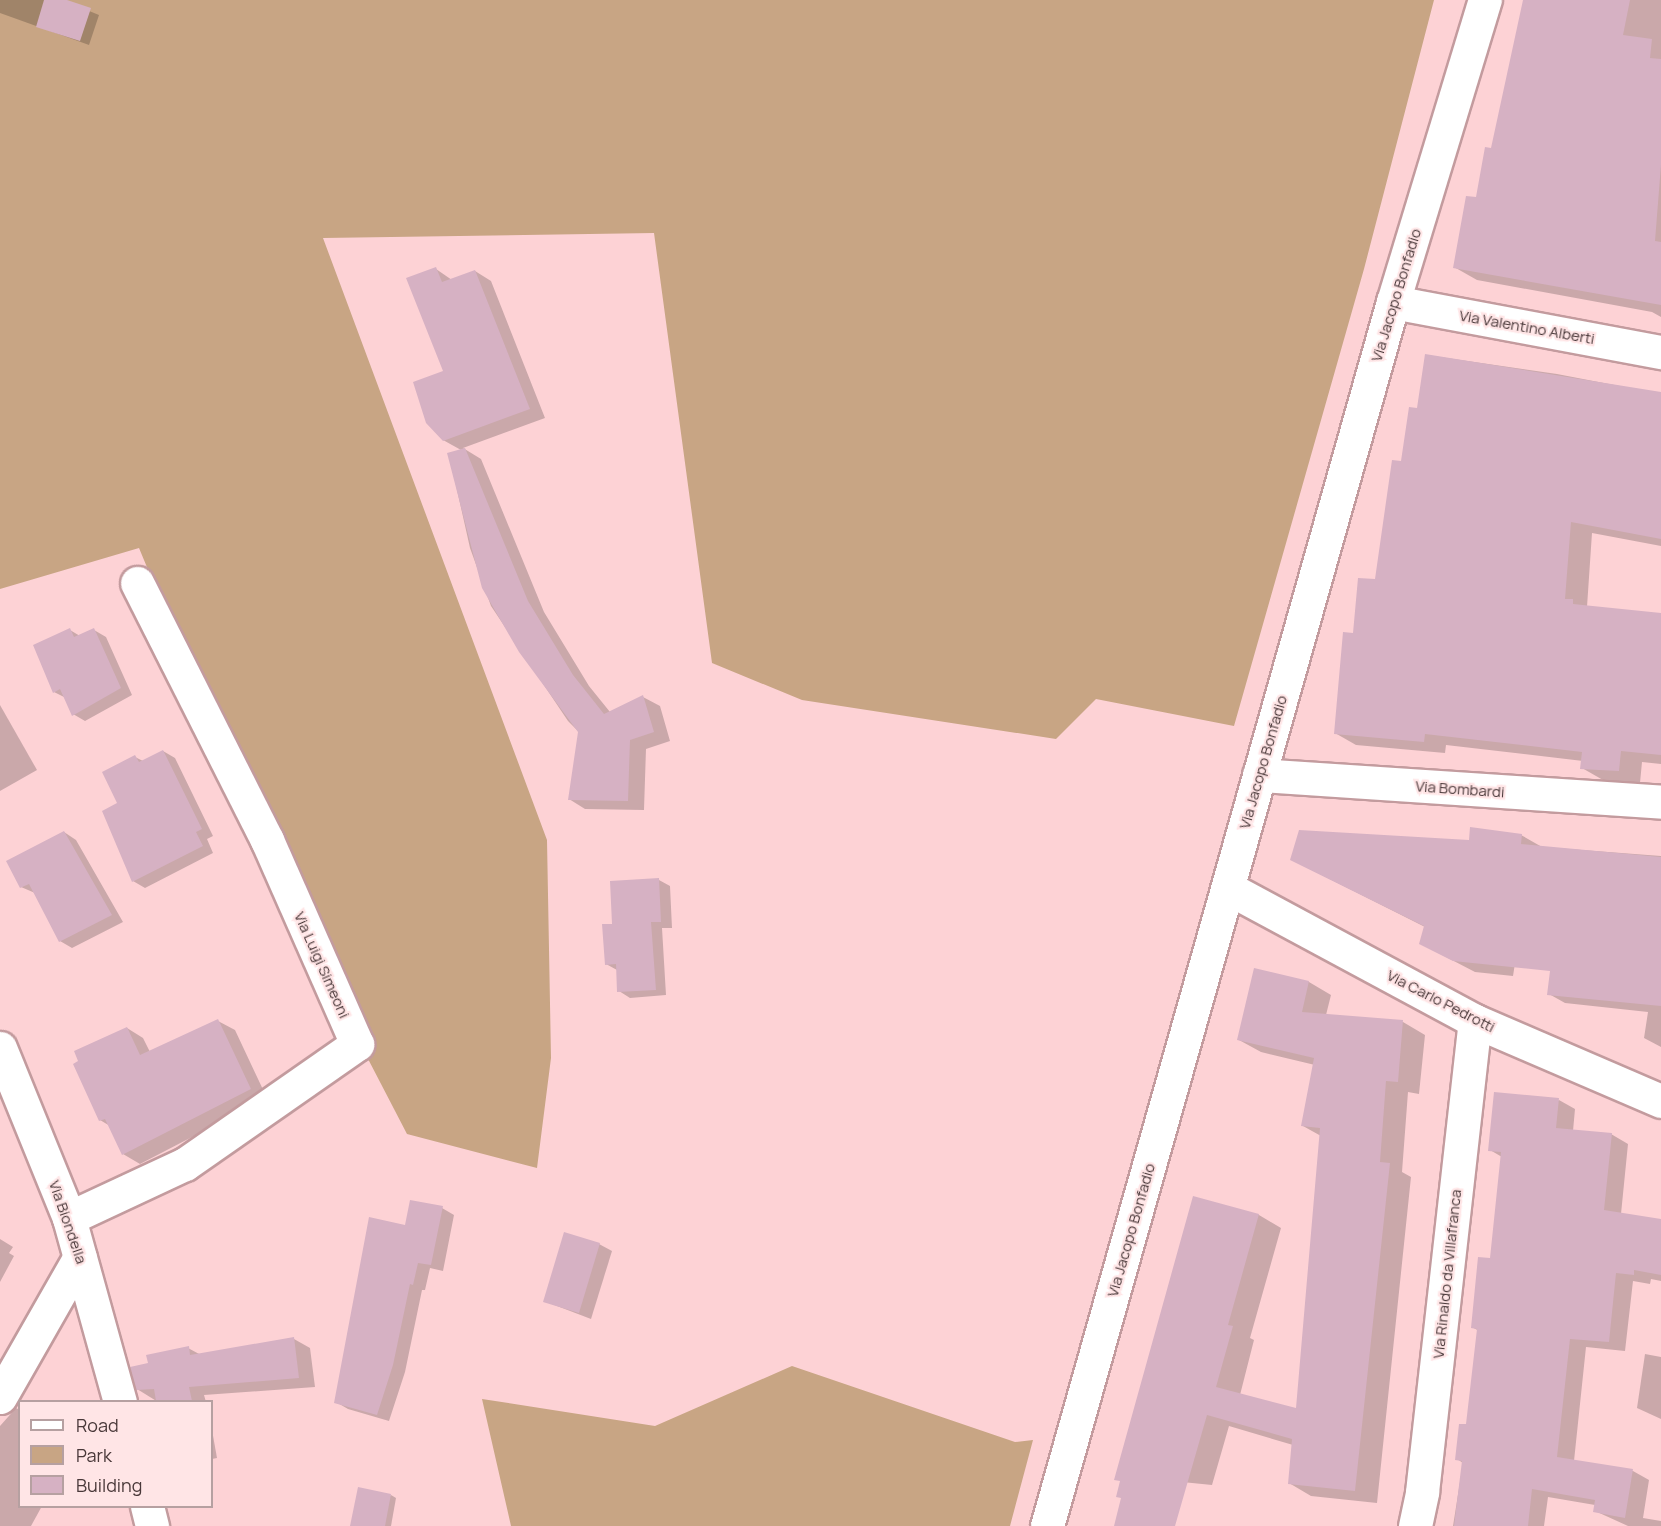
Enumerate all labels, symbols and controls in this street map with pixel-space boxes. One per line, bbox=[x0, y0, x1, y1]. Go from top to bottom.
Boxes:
street label: Via Jacopo Bonfadio bbox=[1367, 226, 1425, 364]
street label: Via Valentino Alberti bbox=[1458, 306, 1596, 348]
street label: Via Jacopo Bonfadio bbox=[1235, 693, 1291, 831]
street label: Via Bombardi bbox=[1415, 777, 1505, 801]
street label: Via Luigi Simeoni bbox=[290, 909, 354, 1021]
street label: Via Carlo Pedrotti bbox=[1384, 966, 1498, 1036]
street label: Via Jacopo Bonfadio bbox=[1103, 1161, 1159, 1299]
street label: Via Biondella bbox=[45, 1178, 91, 1266]
street label: Via Rinaldo da Villafranca bbox=[1429, 1188, 1465, 1360]
legend bbox=[18, 1400, 213, 1508]
text: Road bbox=[76, 1413, 119, 1437]
text: Park bbox=[76, 1443, 112, 1467]
text: Building bbox=[76, 1473, 142, 1497]

